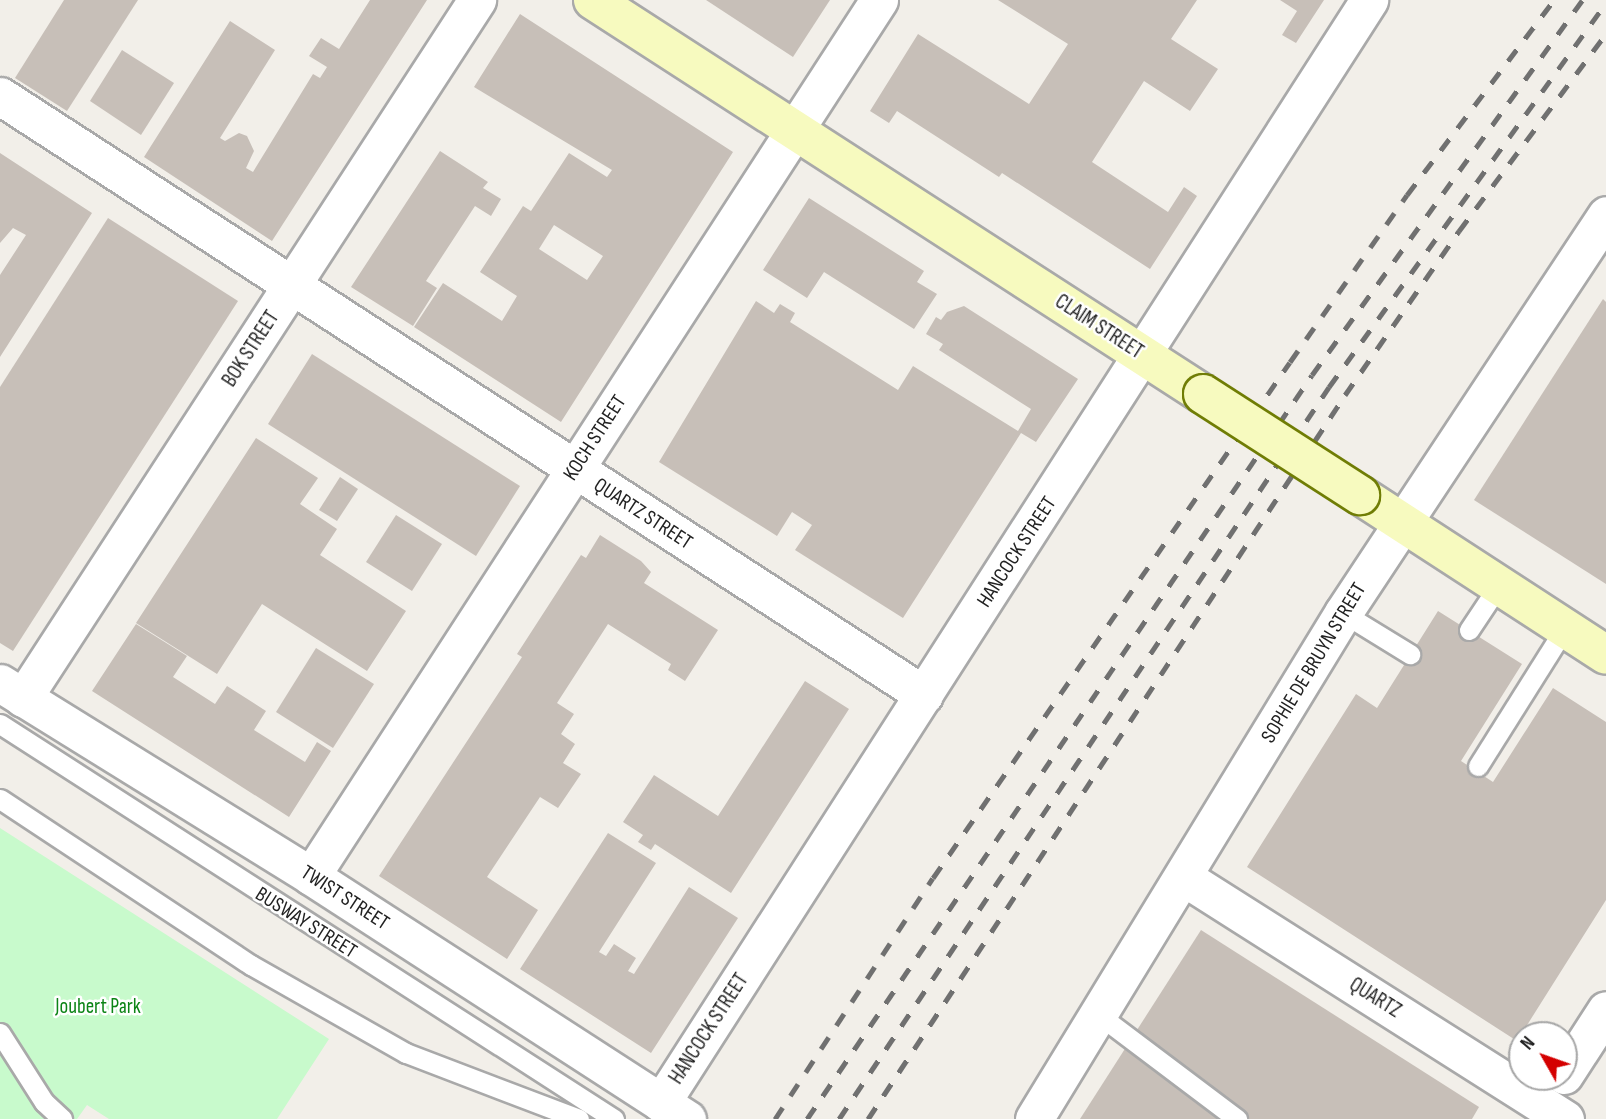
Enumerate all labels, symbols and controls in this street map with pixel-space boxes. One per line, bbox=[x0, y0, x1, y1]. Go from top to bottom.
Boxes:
street label: CLAIM STREET bbox=[1050, 289, 1148, 365]
street label: BOK STREET bbox=[217, 306, 285, 392]
street label: KOCH STREET bbox=[558, 391, 632, 485]
street label: QUARTZ STREET bbox=[589, 473, 697, 555]
street label: HANCOCK STREET bbox=[972, 492, 1062, 612]
street label: SOPHIE DE BRUYN STREET bbox=[1256, 578, 1372, 748]
street label: TWIST STREET bbox=[296, 860, 394, 936]
street label: BUSWAY STREET bbox=[251, 882, 361, 964]
street label: HANCOCK STREET bbox=[664, 969, 754, 1089]
street label: QUARTZ bbox=[1344, 972, 1406, 1024]
park label: Joubert Park bbox=[55, 994, 141, 1020]
north arrow bbox=[1508, 1021, 1578, 1091]
text: N bbox=[1516, 1032, 1540, 1055]

